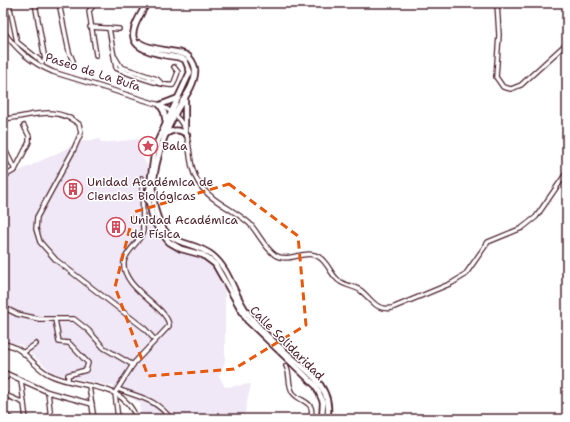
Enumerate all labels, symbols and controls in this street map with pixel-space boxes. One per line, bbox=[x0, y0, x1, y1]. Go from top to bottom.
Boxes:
street label: Paseo de La Bufa bbox=[43, 49, 143, 95]
place icon: Bala bbox=[137, 135, 159, 157]
place label: Bala bbox=[162, 138, 188, 154]
place label: Unidad Académica de Ciencias Biológicas bbox=[87, 174, 214, 204]
building icon: Unidad Académica de Ciencias Biológicas bbox=[62, 178, 84, 200]
place label: Unidad Académica de Física bbox=[130, 212, 238, 242]
building icon: Unidad Académica de Física bbox=[105, 216, 127, 238]
street label: Calle Solidaridad bbox=[246, 302, 328, 384]

